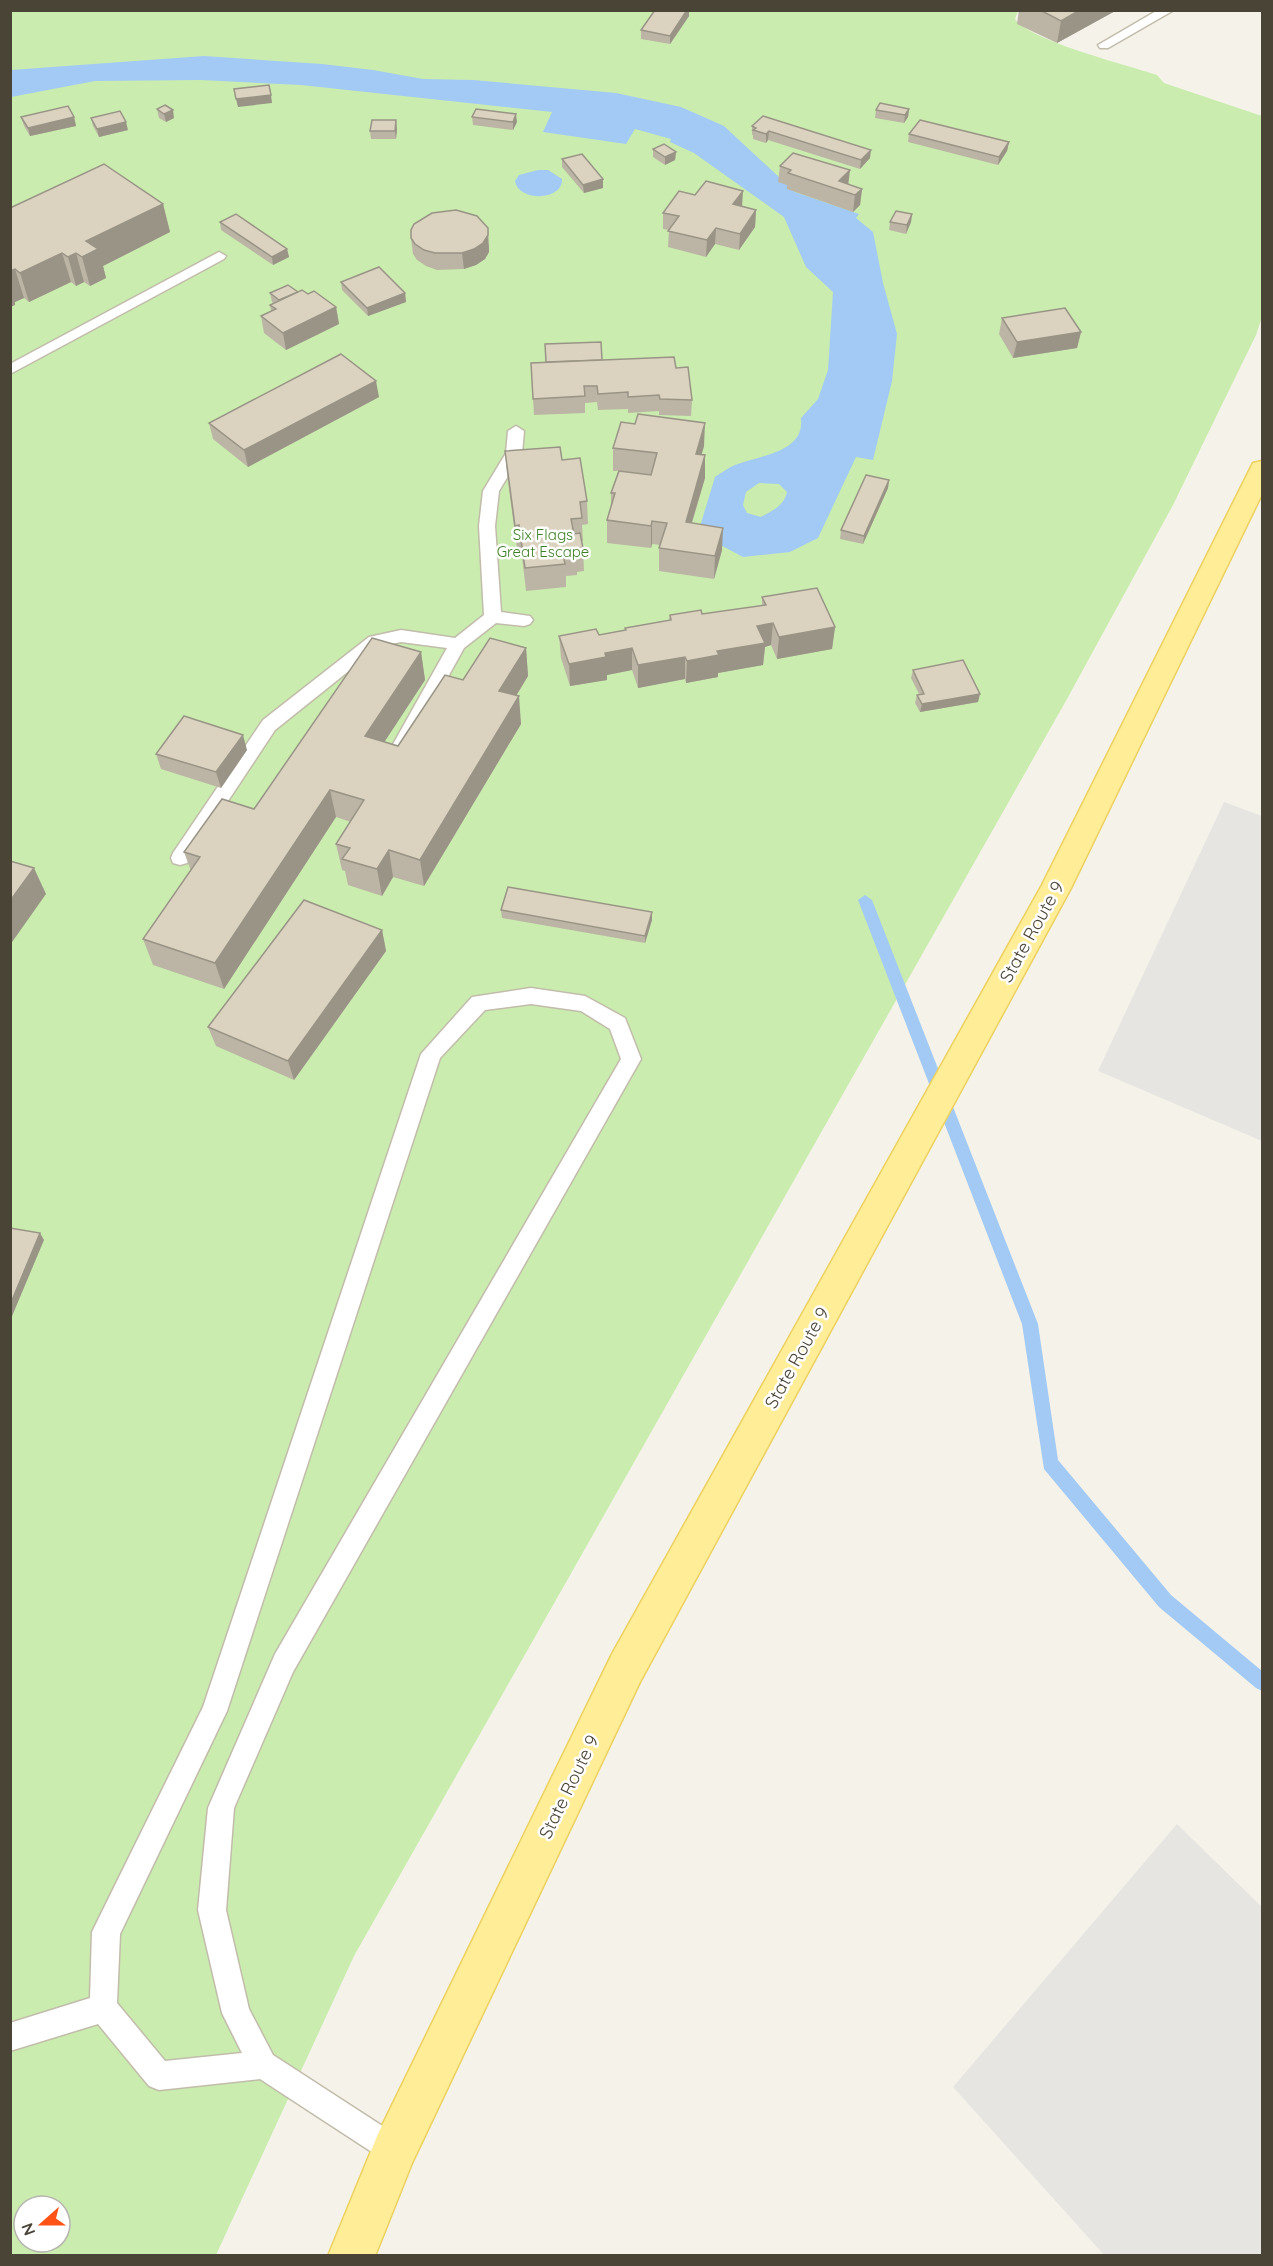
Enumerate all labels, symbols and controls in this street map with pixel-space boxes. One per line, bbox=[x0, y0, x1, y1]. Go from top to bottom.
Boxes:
park label: Six Flags Great Escape bbox=[497, 525, 589, 561]
street label: State Route 9 bbox=[994, 877, 1069, 987]
street label: State Route 9 bbox=[759, 1303, 834, 1413]
street label: State Route 9 bbox=[534, 1731, 604, 1842]
north arrow bbox=[12, 2194, 72, 2254]
text: N bbox=[17, 2220, 39, 2238]

